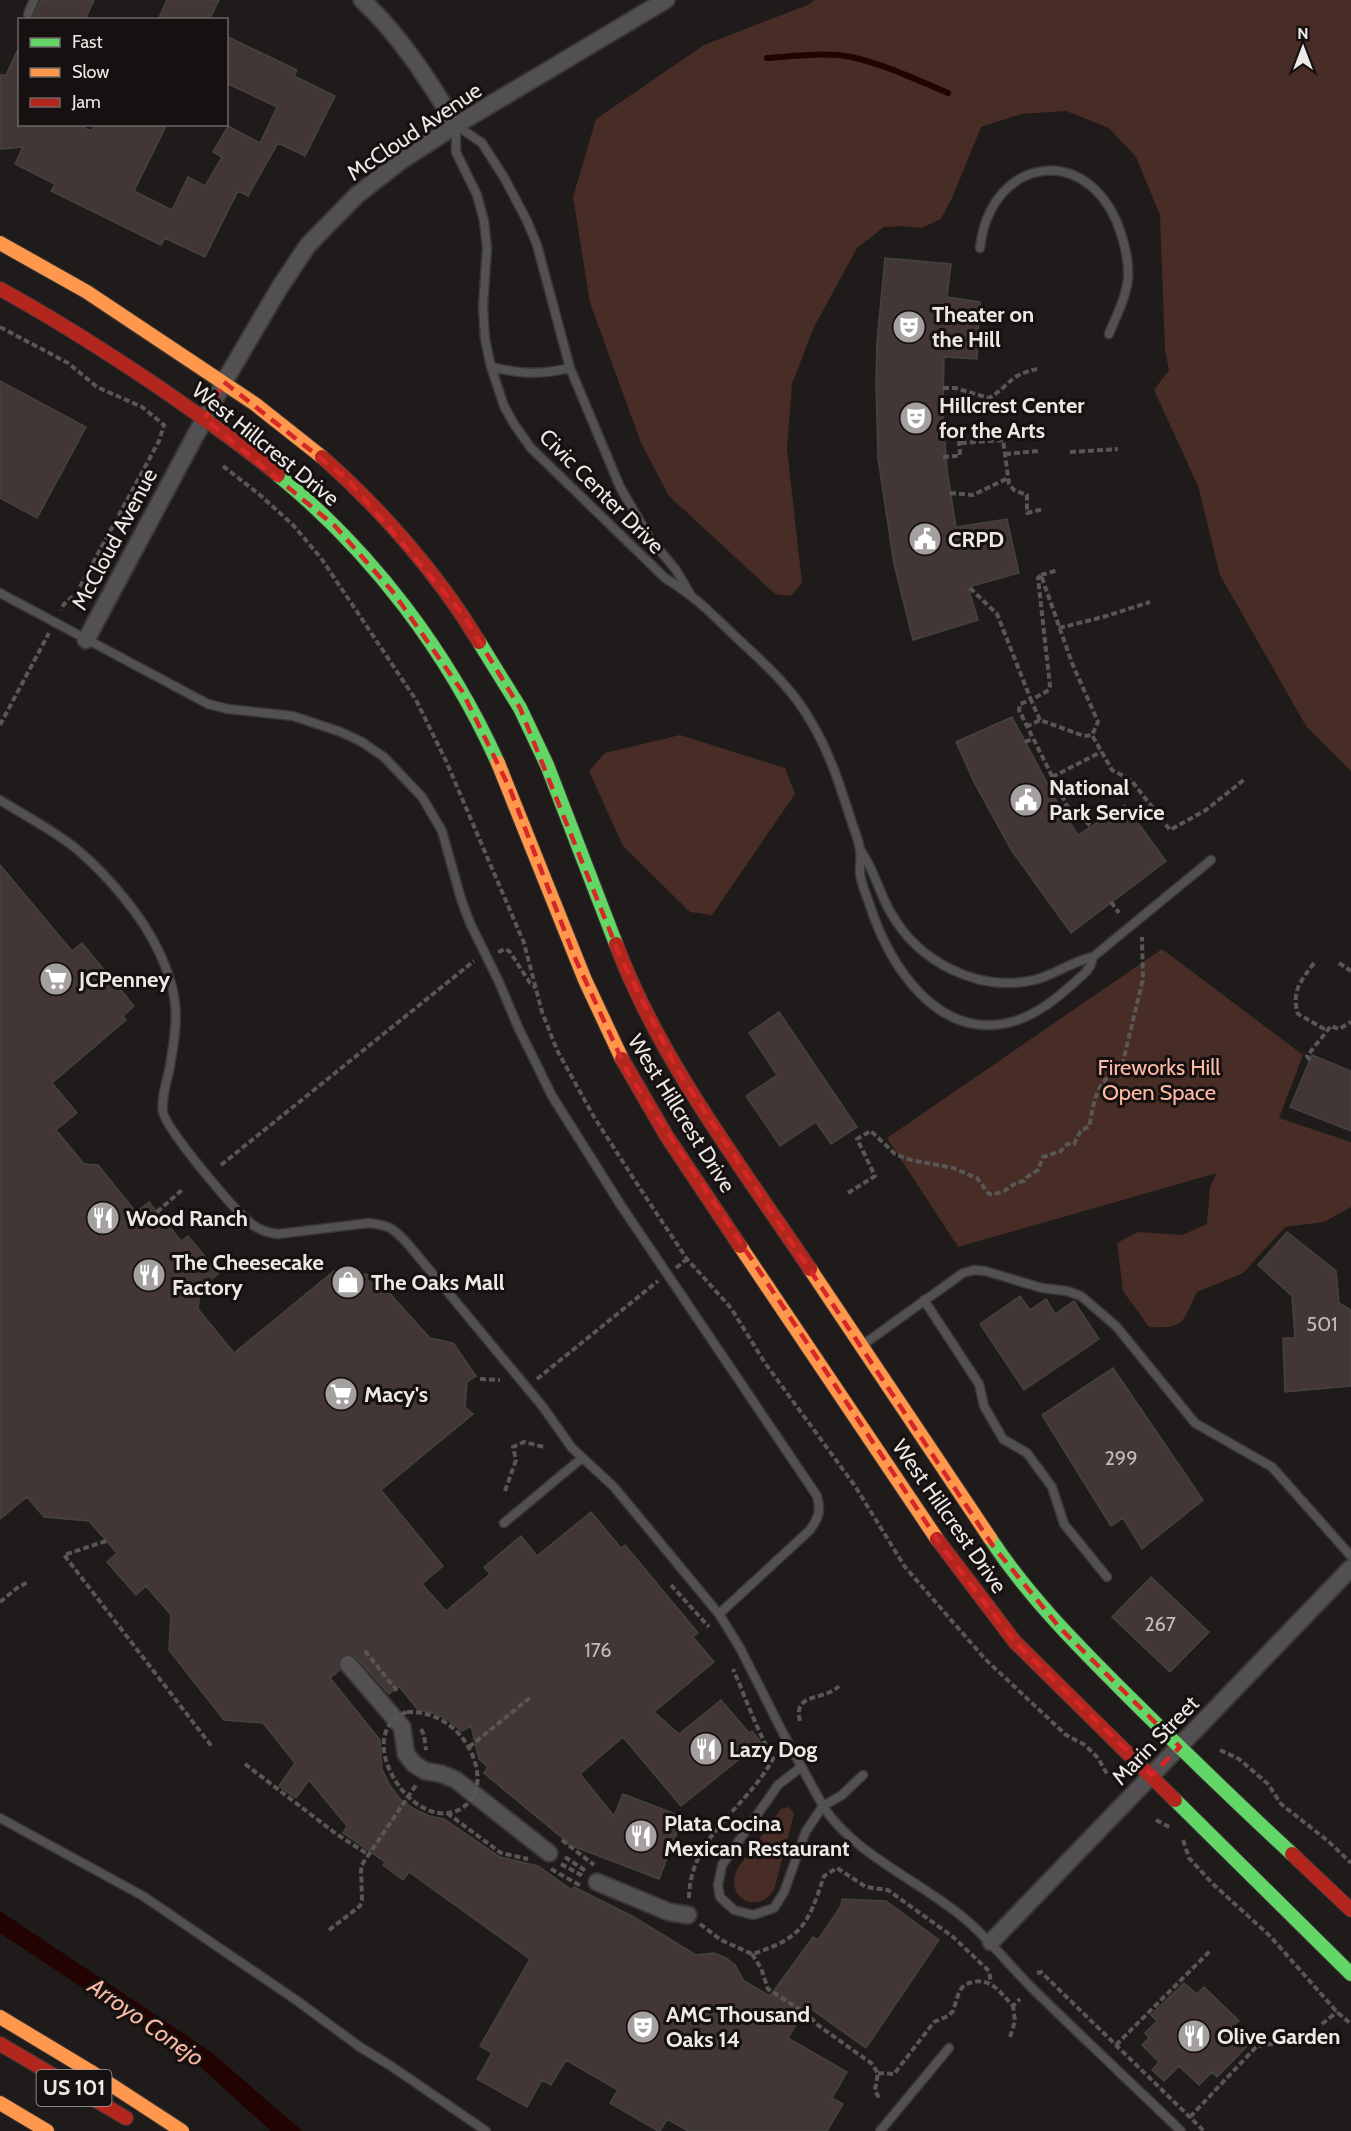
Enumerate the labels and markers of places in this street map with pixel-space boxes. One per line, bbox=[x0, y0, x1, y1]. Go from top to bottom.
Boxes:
place label: Theater on the Hill bbox=[932, 301, 1034, 353]
theatre icon: Theater on the Hill bbox=[891, 309, 927, 345]
place label: Hillcrest Center for the Arts bbox=[939, 392, 1085, 444]
theatre icon: Hillcrest Center for the Arts bbox=[898, 400, 934, 436]
public building icon: CRPD bbox=[907, 521, 943, 557]
place label: CRPD bbox=[948, 526, 1004, 553]
place label: National Park Service bbox=[1049, 774, 1164, 826]
public building icon: National Park Service bbox=[1008, 782, 1044, 818]
supermarket icon: JCPenney bbox=[38, 961, 74, 997]
place label: JCPenney bbox=[78, 966, 170, 993]
restaurant icon: Wood Ranch bbox=[85, 1200, 121, 1236]
place label: Wood Ranch bbox=[126, 1205, 248, 1232]
place label: The Cheesecake Factory bbox=[172, 1249, 324, 1301]
restaurant icon: The Cheesecake Factory bbox=[131, 1257, 167, 1293]
shop icon: The Oaks Mall bbox=[330, 1264, 366, 1300]
place label: The Oaks Mall bbox=[371, 1269, 505, 1296]
supermarket icon: Macy's bbox=[323, 1376, 359, 1412]
place label: Macy's bbox=[364, 1381, 428, 1408]
restaurant icon: Lazy Dog bbox=[688, 1731, 724, 1767]
place label: Lazy Dog bbox=[729, 1736, 817, 1763]
place label: Plata Cocina Mexican Restaurant bbox=[664, 1810, 850, 1862]
restaurant icon: Plata Cocina Mexican Restaurant bbox=[623, 1818, 659, 1854]
place label: AMC Thousand Oaks 14 bbox=[666, 2001, 810, 2053]
theatre icon: AMC Thousand Oaks 14 bbox=[625, 2009, 661, 2045]
restaurant icon: Olive Garden bbox=[1176, 2018, 1212, 2054]
place label: Olive Garden bbox=[1217, 2023, 1340, 2050]

